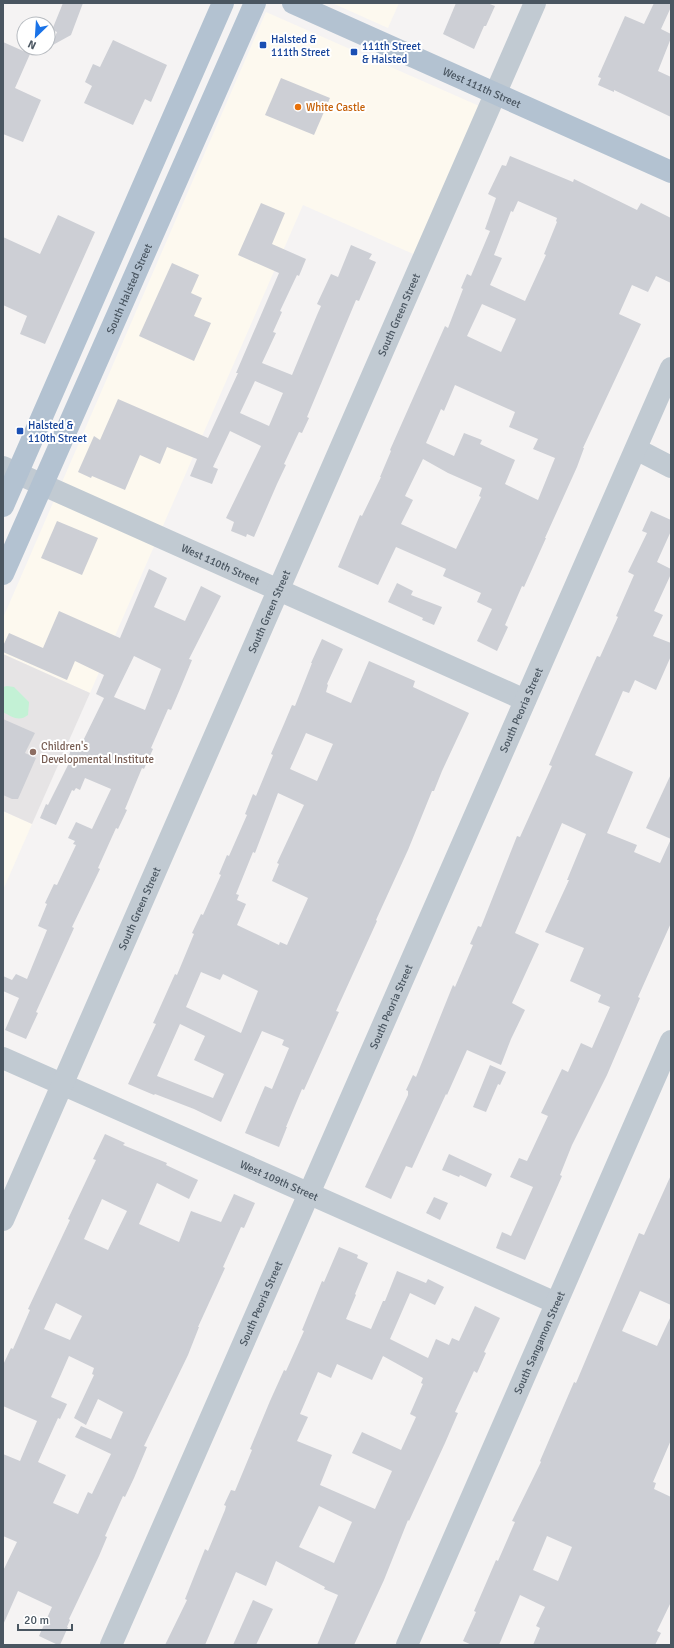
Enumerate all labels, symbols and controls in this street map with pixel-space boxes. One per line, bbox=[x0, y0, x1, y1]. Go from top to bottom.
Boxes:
north arrow bbox=[16, 16, 56, 56]
place label: Halsted & 111th Street bbox=[271, 33, 330, 59]
text: N bbox=[26, 37, 38, 52]
marker: Halsted & 111th Street bbox=[258, 40, 268, 50]
place label: 111th Street & Halsted bbox=[362, 40, 421, 66]
marker: 111th Street & Halsted bbox=[349, 47, 359, 57]
street label: West 111th Street bbox=[441, 65, 523, 111]
place label: White Castle bbox=[306, 101, 365, 114]
marker: White Castle bbox=[293, 102, 303, 112]
street label: South Halsted Street bbox=[104, 241, 155, 336]
street label: South Green Street bbox=[375, 271, 423, 358]
place label: Halsted & 110th Street bbox=[28, 419, 87, 445]
marker: Halsted & 110th Street bbox=[15, 426, 25, 436]
street label: West 110th Street bbox=[179, 541, 261, 588]
street label: South Green Street bbox=[246, 568, 293, 655]
street label: South Peoria Street bbox=[497, 666, 546, 755]
place label: Children's Developmental Institute bbox=[41, 740, 154, 766]
marker: Children's Developmental Institute bbox=[28, 747, 38, 757]
street label: South Green Street bbox=[116, 865, 164, 952]
street label: South Peoria Street bbox=[367, 962, 416, 1051]
street label: West 109th Street bbox=[238, 1158, 320, 1204]
street label: South Peoria Street bbox=[237, 1259, 286, 1348]
street label: South Sangamon Street bbox=[511, 1289, 568, 1396]
scale bar bbox=[18, 1606, 72, 1632]
text: 20 m bbox=[24, 1613, 49, 1628]

